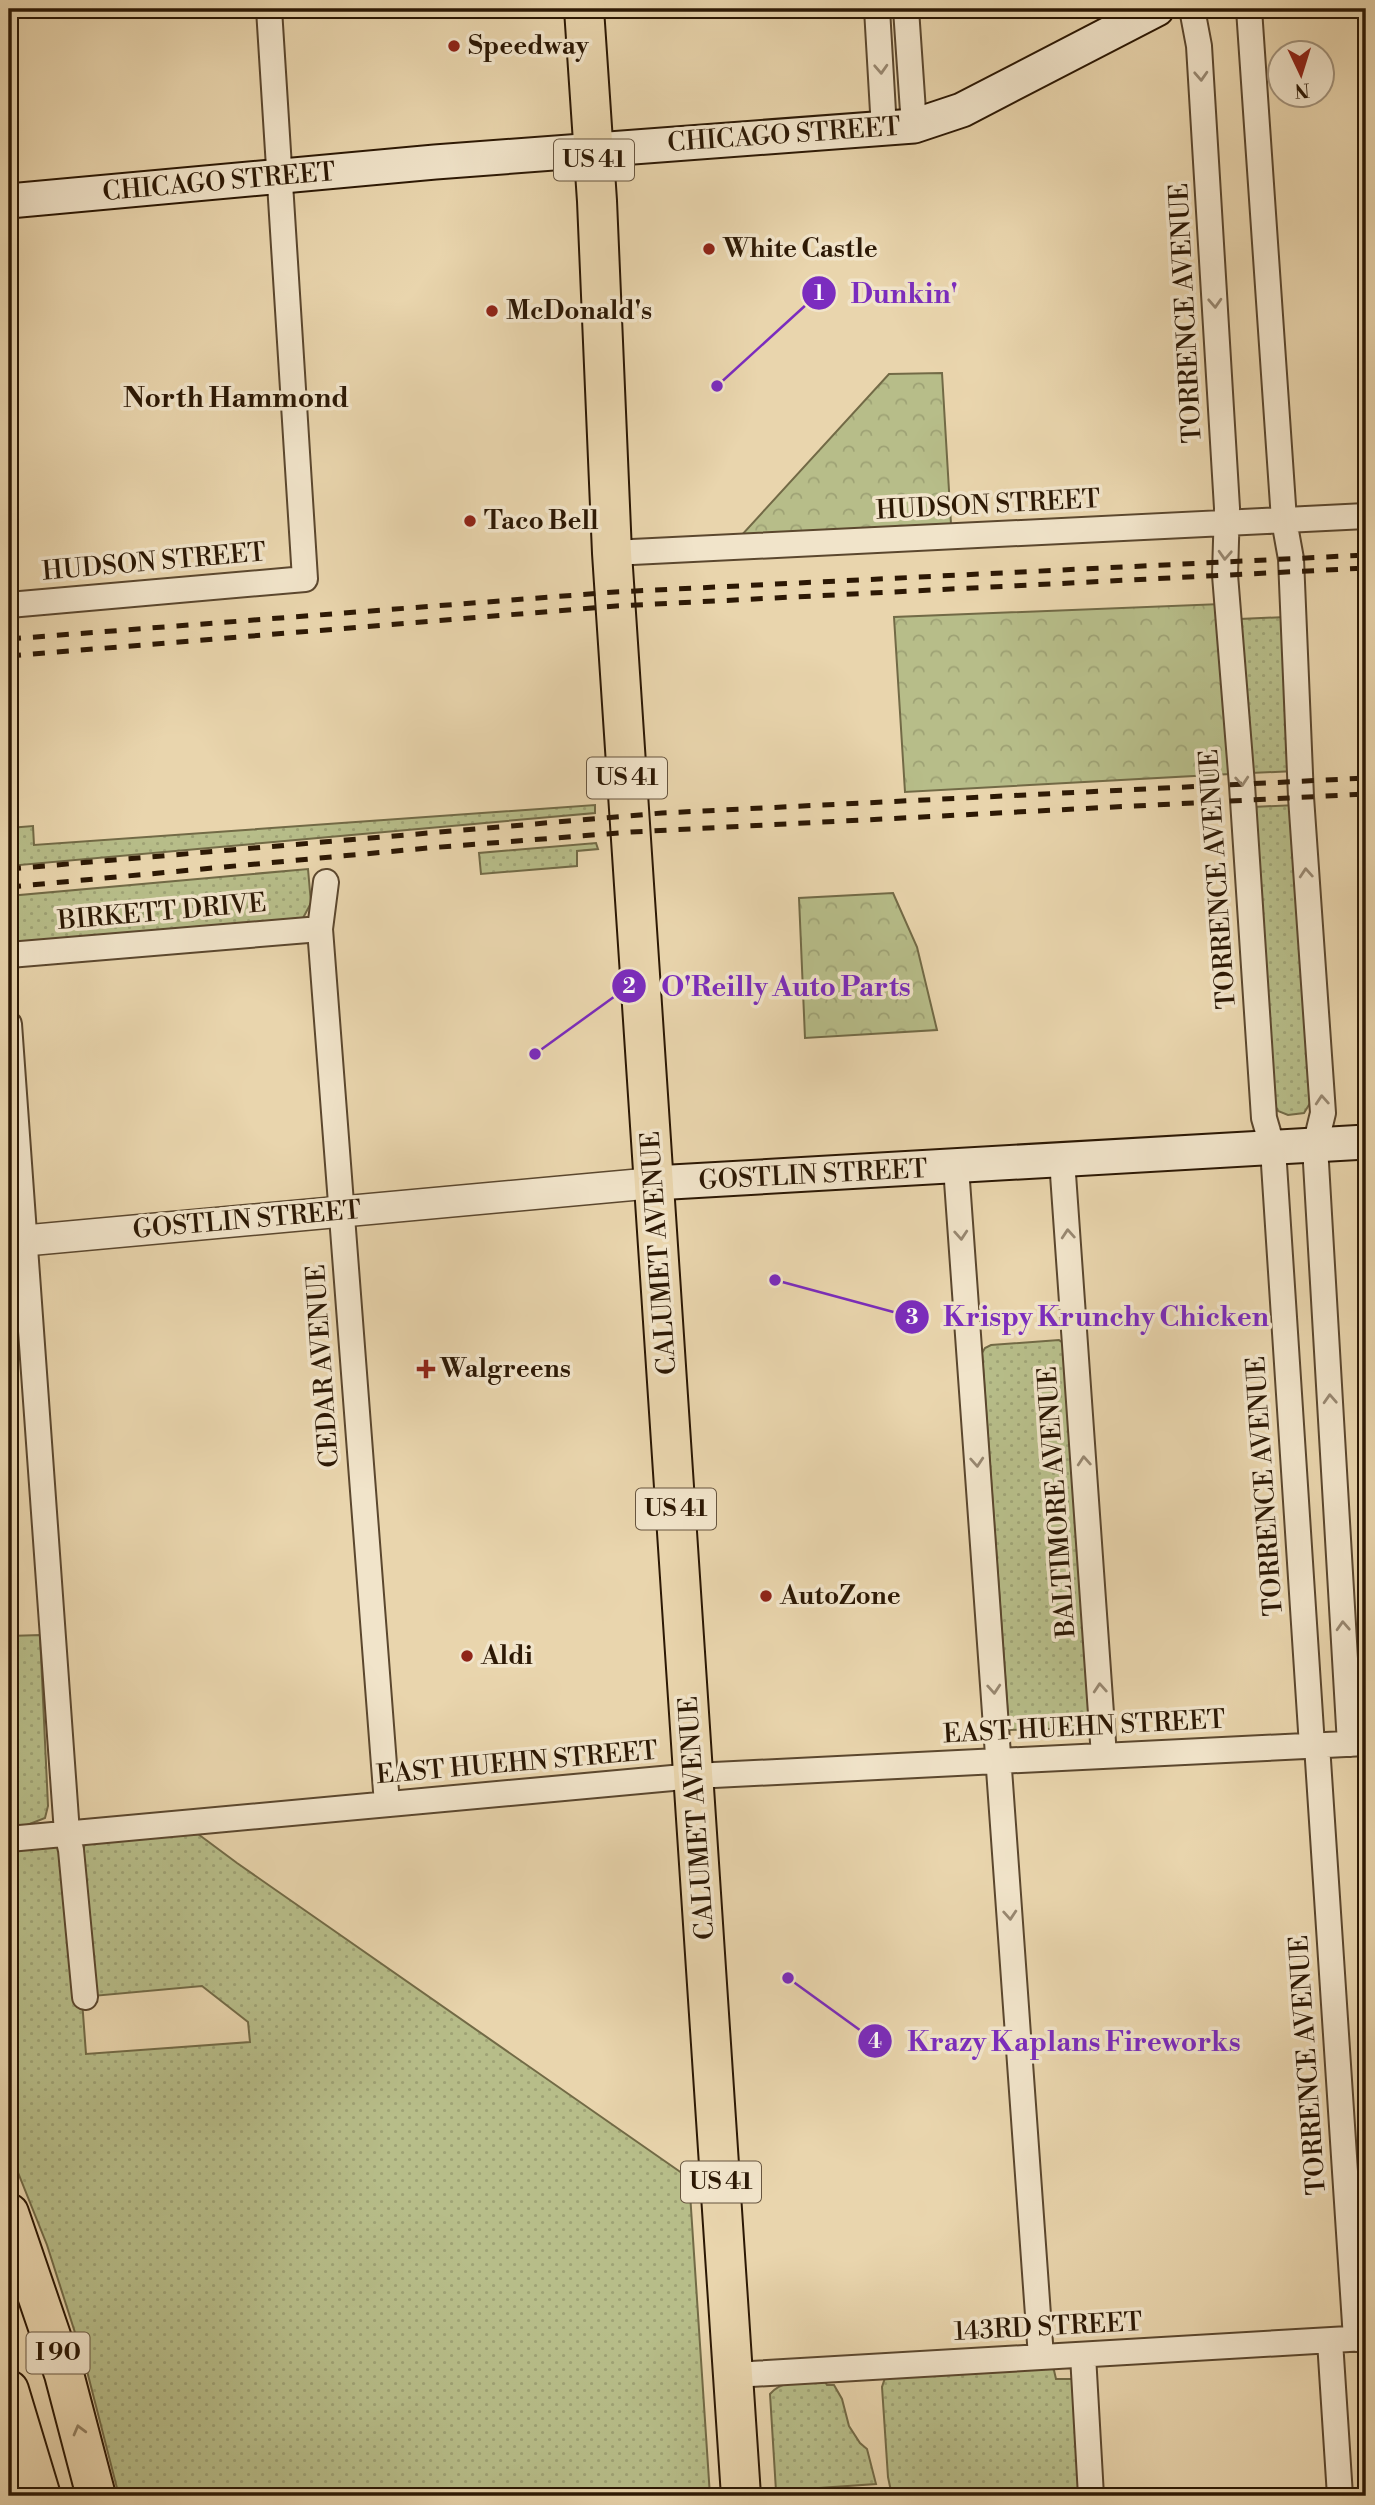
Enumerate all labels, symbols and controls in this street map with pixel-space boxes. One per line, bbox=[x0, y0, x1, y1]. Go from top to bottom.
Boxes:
place label: Speedway bbox=[468, 30, 590, 62]
marker: Speedway bbox=[446, 38, 462, 54]
north arrow bbox=[1266, 38, 1336, 108]
one-way arrow bbox=[873, 64, 888, 75]
one-way arrow bbox=[1194, 71, 1209, 82]
text: N bbox=[1294, 77, 1310, 102]
street label: CHICAGO STREET bbox=[666, 111, 902, 159]
road number: US 41 bbox=[554, 140, 634, 180]
street label: CHICAGO STREET bbox=[101, 156, 337, 208]
street label: TORRENCE AVENUE bbox=[1163, 182, 1209, 444]
place label: White Castle bbox=[722, 233, 878, 265]
marker: White Castle bbox=[701, 241, 717, 257]
callout: Dunkin' bbox=[801, 268, 971, 317]
text: Dunkin' bbox=[851, 277, 957, 312]
text: 1 bbox=[814, 281, 824, 307]
place label: McDonald's bbox=[506, 295, 652, 327]
one-way arrow bbox=[1207, 298, 1222, 309]
marker: McDonald's bbox=[484, 303, 500, 319]
district label: North Hammond bbox=[123, 381, 349, 416]
street label: HUDSON STREET bbox=[875, 483, 1101, 527]
place label: Taco Bell bbox=[484, 505, 599, 537]
marker: Taco Bell bbox=[462, 513, 478, 529]
street label: HUDSON STREET bbox=[41, 536, 267, 588]
one-way arrow bbox=[1218, 549, 1233, 560]
street label: TORRENCE AVENUE bbox=[1193, 748, 1243, 1010]
road number: US 41 bbox=[587, 758, 667, 798]
one-way arrow bbox=[1234, 776, 1249, 787]
one-way arrow bbox=[1299, 867, 1314, 878]
street label: BIRKETT DRIVE bbox=[55, 887, 268, 937]
callout: O'Reilly Auto Parts bbox=[612, 962, 925, 1011]
text: O'Reilly Auto Parts bbox=[661, 970, 911, 1005]
text: 2 bbox=[622, 974, 636, 1000]
one-way arrow bbox=[1314, 1094, 1329, 1105]
street label: CALUMET AVENUE bbox=[635, 1130, 683, 1376]
street label: GOSTLIN STREET bbox=[698, 1153, 928, 1197]
street label: GOSTLIN STREET bbox=[132, 1194, 362, 1246]
one-way arrow bbox=[1061, 1228, 1076, 1239]
one-way arrow bbox=[953, 1229, 968, 1240]
street label: CEDAR AVENUE bbox=[300, 1263, 346, 1469]
callout: Krispy Krunchy Chicken bbox=[894, 1292, 1283, 1341]
text: Krispy Krunchy Chicken bbox=[943, 1300, 1269, 1335]
text: 3 bbox=[906, 1305, 918, 1331]
place label: Walgreens bbox=[439, 1353, 571, 1385]
street label: TORRENCE AVENUE bbox=[1240, 1355, 1290, 1617]
marker: Walgreens bbox=[418, 1361, 434, 1377]
street label: BALTIMORE AVENUE bbox=[1032, 1365, 1083, 1640]
one-way arrow bbox=[1323, 1394, 1338, 1405]
one-way arrow bbox=[1077, 1455, 1092, 1466]
one-way arrow bbox=[969, 1456, 984, 1467]
road number: US 41 bbox=[636, 1489, 716, 1530]
place label: AutoZone bbox=[779, 1580, 901, 1612]
marker: AutoZone bbox=[758, 1588, 774, 1604]
one-way arrow bbox=[1336, 1621, 1351, 1632]
place label: Aldi bbox=[480, 1640, 533, 1672]
marker: Aldi bbox=[459, 1648, 475, 1664]
one-way arrow bbox=[1093, 1682, 1108, 1693]
one-way arrow bbox=[986, 1683, 1001, 1694]
street label: CALUMET AVENUE bbox=[673, 1695, 721, 1941]
street label: EAST HUEHN STREET bbox=[942, 1704, 1226, 1750]
street label: EAST HUEHN STREET bbox=[375, 1735, 659, 1791]
one-way arrow bbox=[1002, 1910, 1017, 1921]
street label: TORRENCE AVENUE bbox=[1283, 1934, 1333, 2196]
callout: Krazy Kaplans Fireworks bbox=[858, 2016, 1255, 2065]
text: Krazy Kaplans Fireworks bbox=[907, 2025, 1241, 2060]
text: 4 bbox=[868, 2029, 882, 2055]
road number: US 41 bbox=[681, 2162, 761, 2202]
street label: 143RD STREET bbox=[953, 2306, 1143, 2348]
road number: I 90 bbox=[27, 2332, 90, 2374]
one-way arrow bbox=[73, 2424, 87, 2436]

